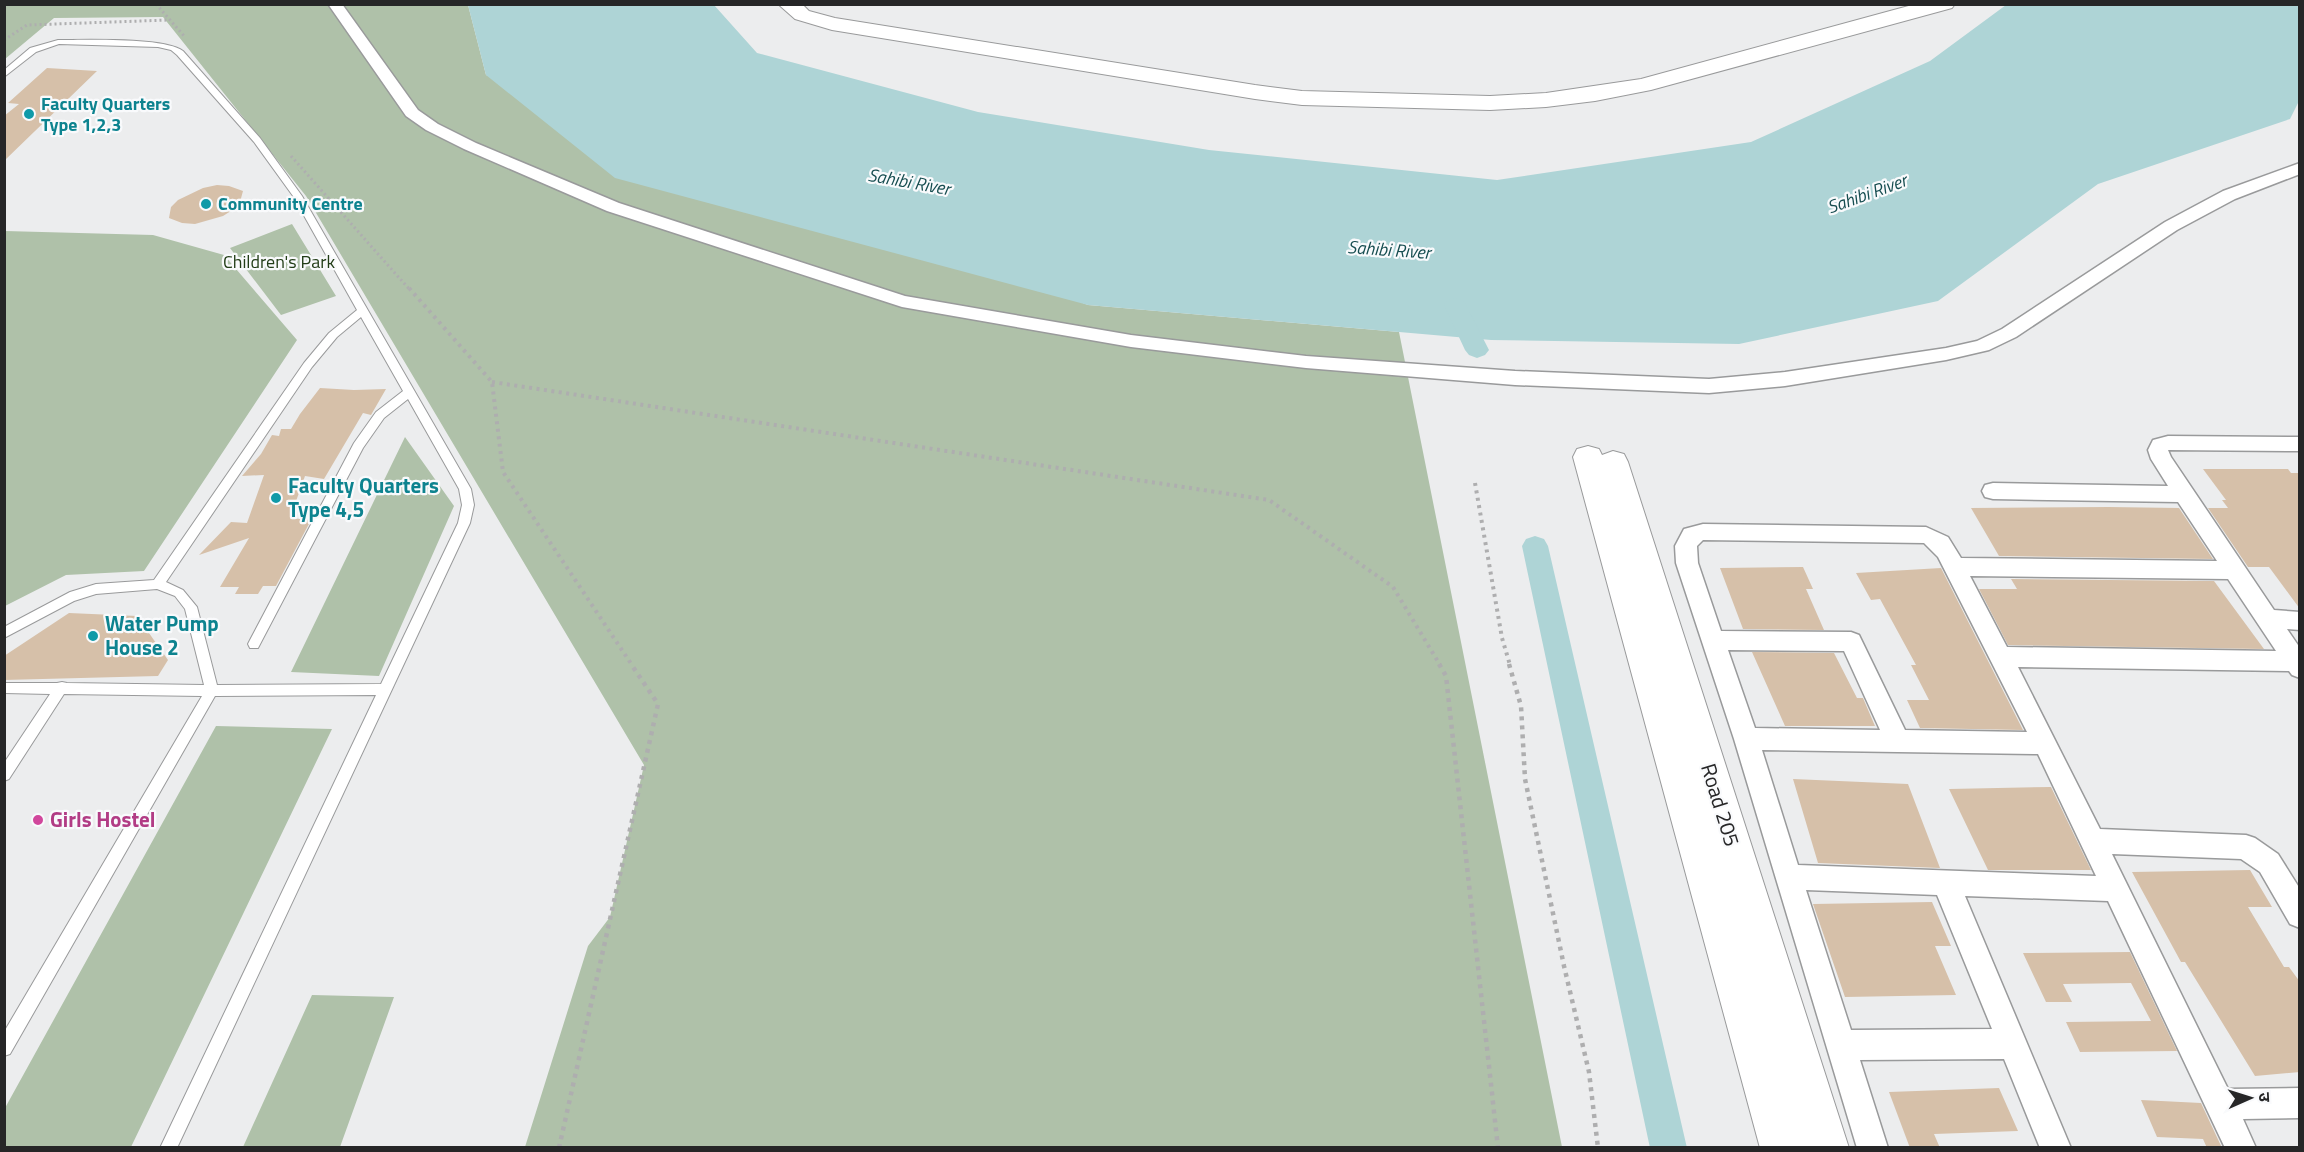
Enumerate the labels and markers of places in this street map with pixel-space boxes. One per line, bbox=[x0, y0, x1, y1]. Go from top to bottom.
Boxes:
place label: Faculty Quarters Type 1,2,3 bbox=[41, 90, 170, 138]
marker: Faculty Quarters Type 1,2,3 bbox=[22, 107, 36, 121]
place label: Community Centre bbox=[218, 190, 363, 217]
marker: Community Centre bbox=[199, 197, 213, 211]
place label: Faculty Quarters Type 4,5 bbox=[288, 469, 439, 525]
marker: Faculty Quarters Type 4,5 bbox=[269, 491, 283, 505]
place label: Water Pump House 2 bbox=[105, 607, 219, 663]
marker: Water Pump House 2 bbox=[86, 629, 100, 643]
place label: Girls Hostel bbox=[50, 803, 155, 835]
marker: Girls Hostel bbox=[31, 813, 45, 827]

